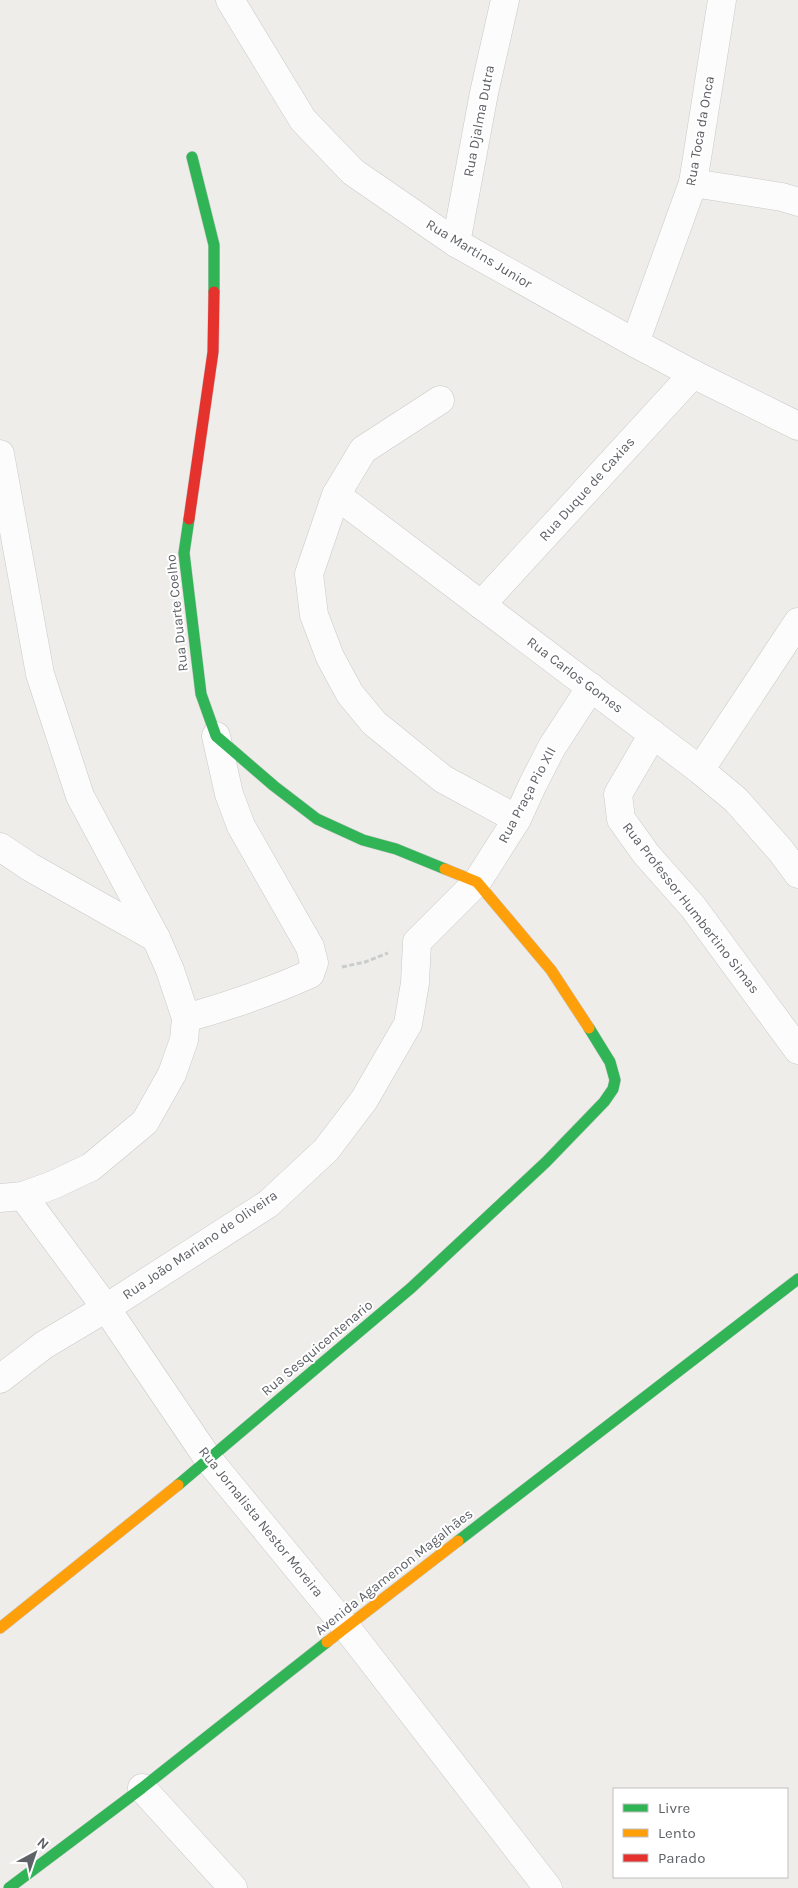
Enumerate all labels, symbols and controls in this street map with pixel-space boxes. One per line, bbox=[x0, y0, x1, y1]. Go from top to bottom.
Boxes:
street label: Rua Djalma Dutra bbox=[460, 64, 498, 178]
street label: Rua Toca da Onca bbox=[682, 75, 718, 187]
street label: Rua Martins Junior bbox=[423, 216, 536, 293]
street label: Rua Duque de Caxias bbox=[536, 433, 638, 545]
street label: Rua Duarte Coelho bbox=[162, 554, 192, 672]
street label: Rua Carlos Gomes bbox=[524, 633, 626, 717]
street label: Rua Praça Pio XII bbox=[494, 744, 560, 846]
street label: Rua Professor Humbertino Simas bbox=[619, 819, 763, 997]
street label: Rua João Mariano de Oliveira bbox=[119, 1187, 281, 1303]
street label: Rua Sesquicentenario bbox=[258, 1296, 376, 1400]
street label: Rua Jornalista Nestor Moreira bbox=[195, 1443, 327, 1601]
street label: Avenida Agamenon Magalhães bbox=[312, 1505, 476, 1639]
legend bbox=[613, 1788, 788, 1878]
text: Livre bbox=[658, 1799, 690, 1817]
text: Lento bbox=[658, 1824, 696, 1842]
north arrow bbox=[10, 1828, 60, 1878]
text: N bbox=[34, 1834, 52, 1853]
text: Parado bbox=[658, 1849, 705, 1867]

